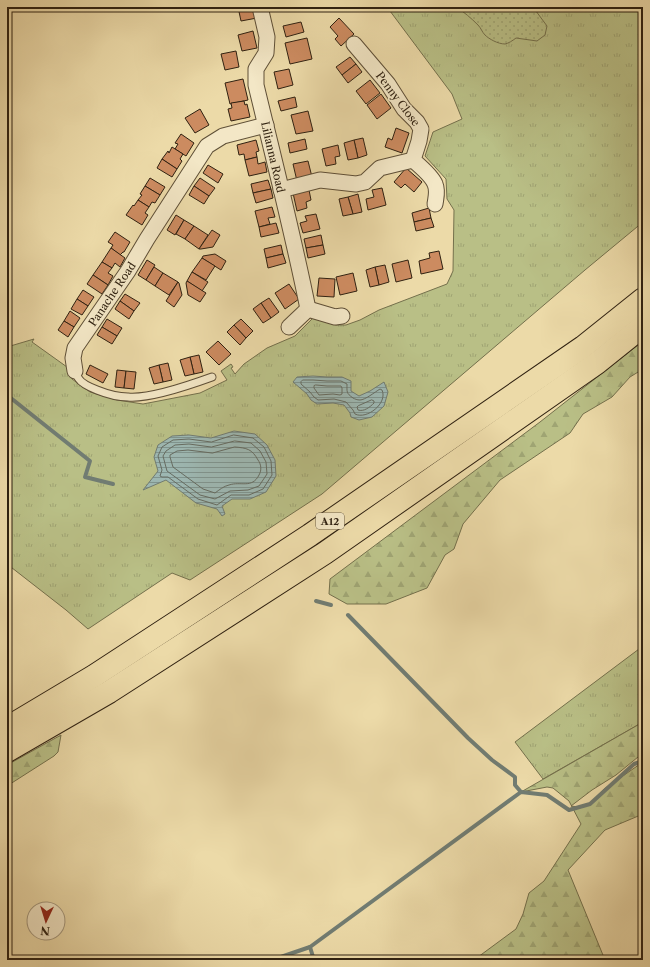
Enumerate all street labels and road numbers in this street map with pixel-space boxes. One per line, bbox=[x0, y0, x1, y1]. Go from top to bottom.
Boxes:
street label: Penny Close bbox=[373, 69, 423, 129]
street label: Lilianna Road bbox=[258, 120, 288, 194]
street label: Panache Road bbox=[85, 259, 139, 329]
road number: A12 bbox=[316, 513, 344, 529]

